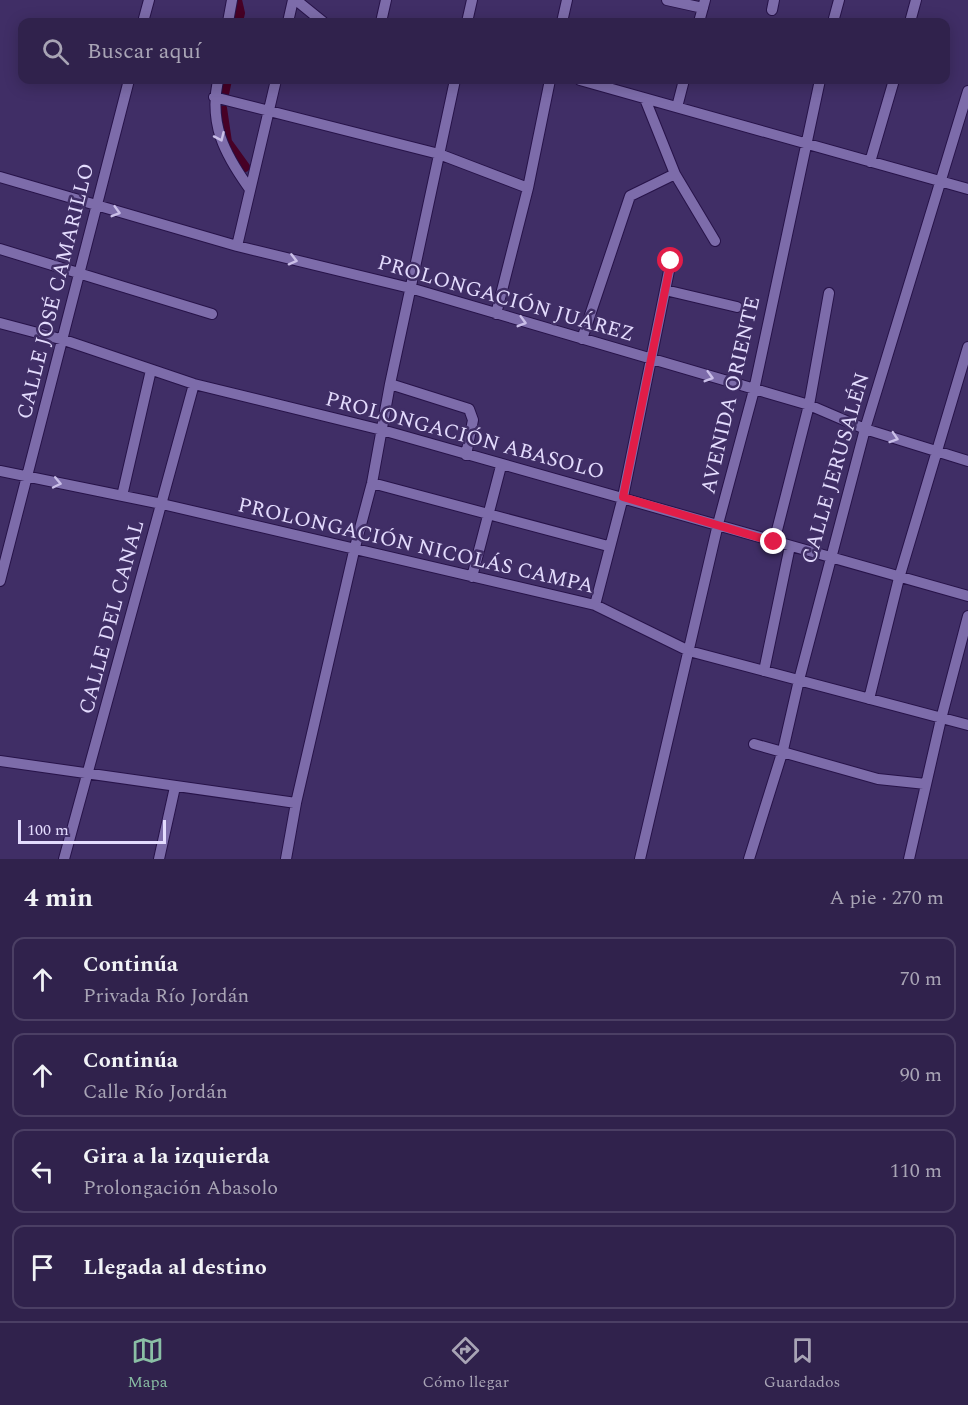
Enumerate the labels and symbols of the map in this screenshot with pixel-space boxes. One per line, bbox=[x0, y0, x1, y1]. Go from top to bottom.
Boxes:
one-way arrow bbox=[213, 130, 225, 141]
street label: CALLE JOSÉ CAMARILLO bbox=[9, 160, 103, 423]
one-way arrow bbox=[111, 205, 121, 217]
street label: PROLONGACIÓN JUÁREZ bbox=[374, 247, 638, 351]
route start bbox=[657, 247, 683, 273]
one-way arrow bbox=[288, 253, 298, 266]
street label: AVENIDA ORIENTE bbox=[693, 293, 769, 497]
one-way arrow bbox=[516, 315, 527, 327]
street label: CALLE JERUSALÉN bbox=[793, 369, 879, 568]
one-way arrow bbox=[703, 370, 714, 382]
street label: PROLONGACIÓN ABASOLO bbox=[322, 383, 608, 489]
one-way arrow bbox=[888, 431, 899, 444]
one-way arrow bbox=[52, 476, 62, 489]
street label: PROLONGACIÓN NICOLÁS CAMPA bbox=[235, 489, 597, 603]
street label: CALLE DEL CANAL bbox=[71, 517, 153, 718]
route end bbox=[760, 528, 786, 554]
scale bar bbox=[18, 817, 166, 844]

